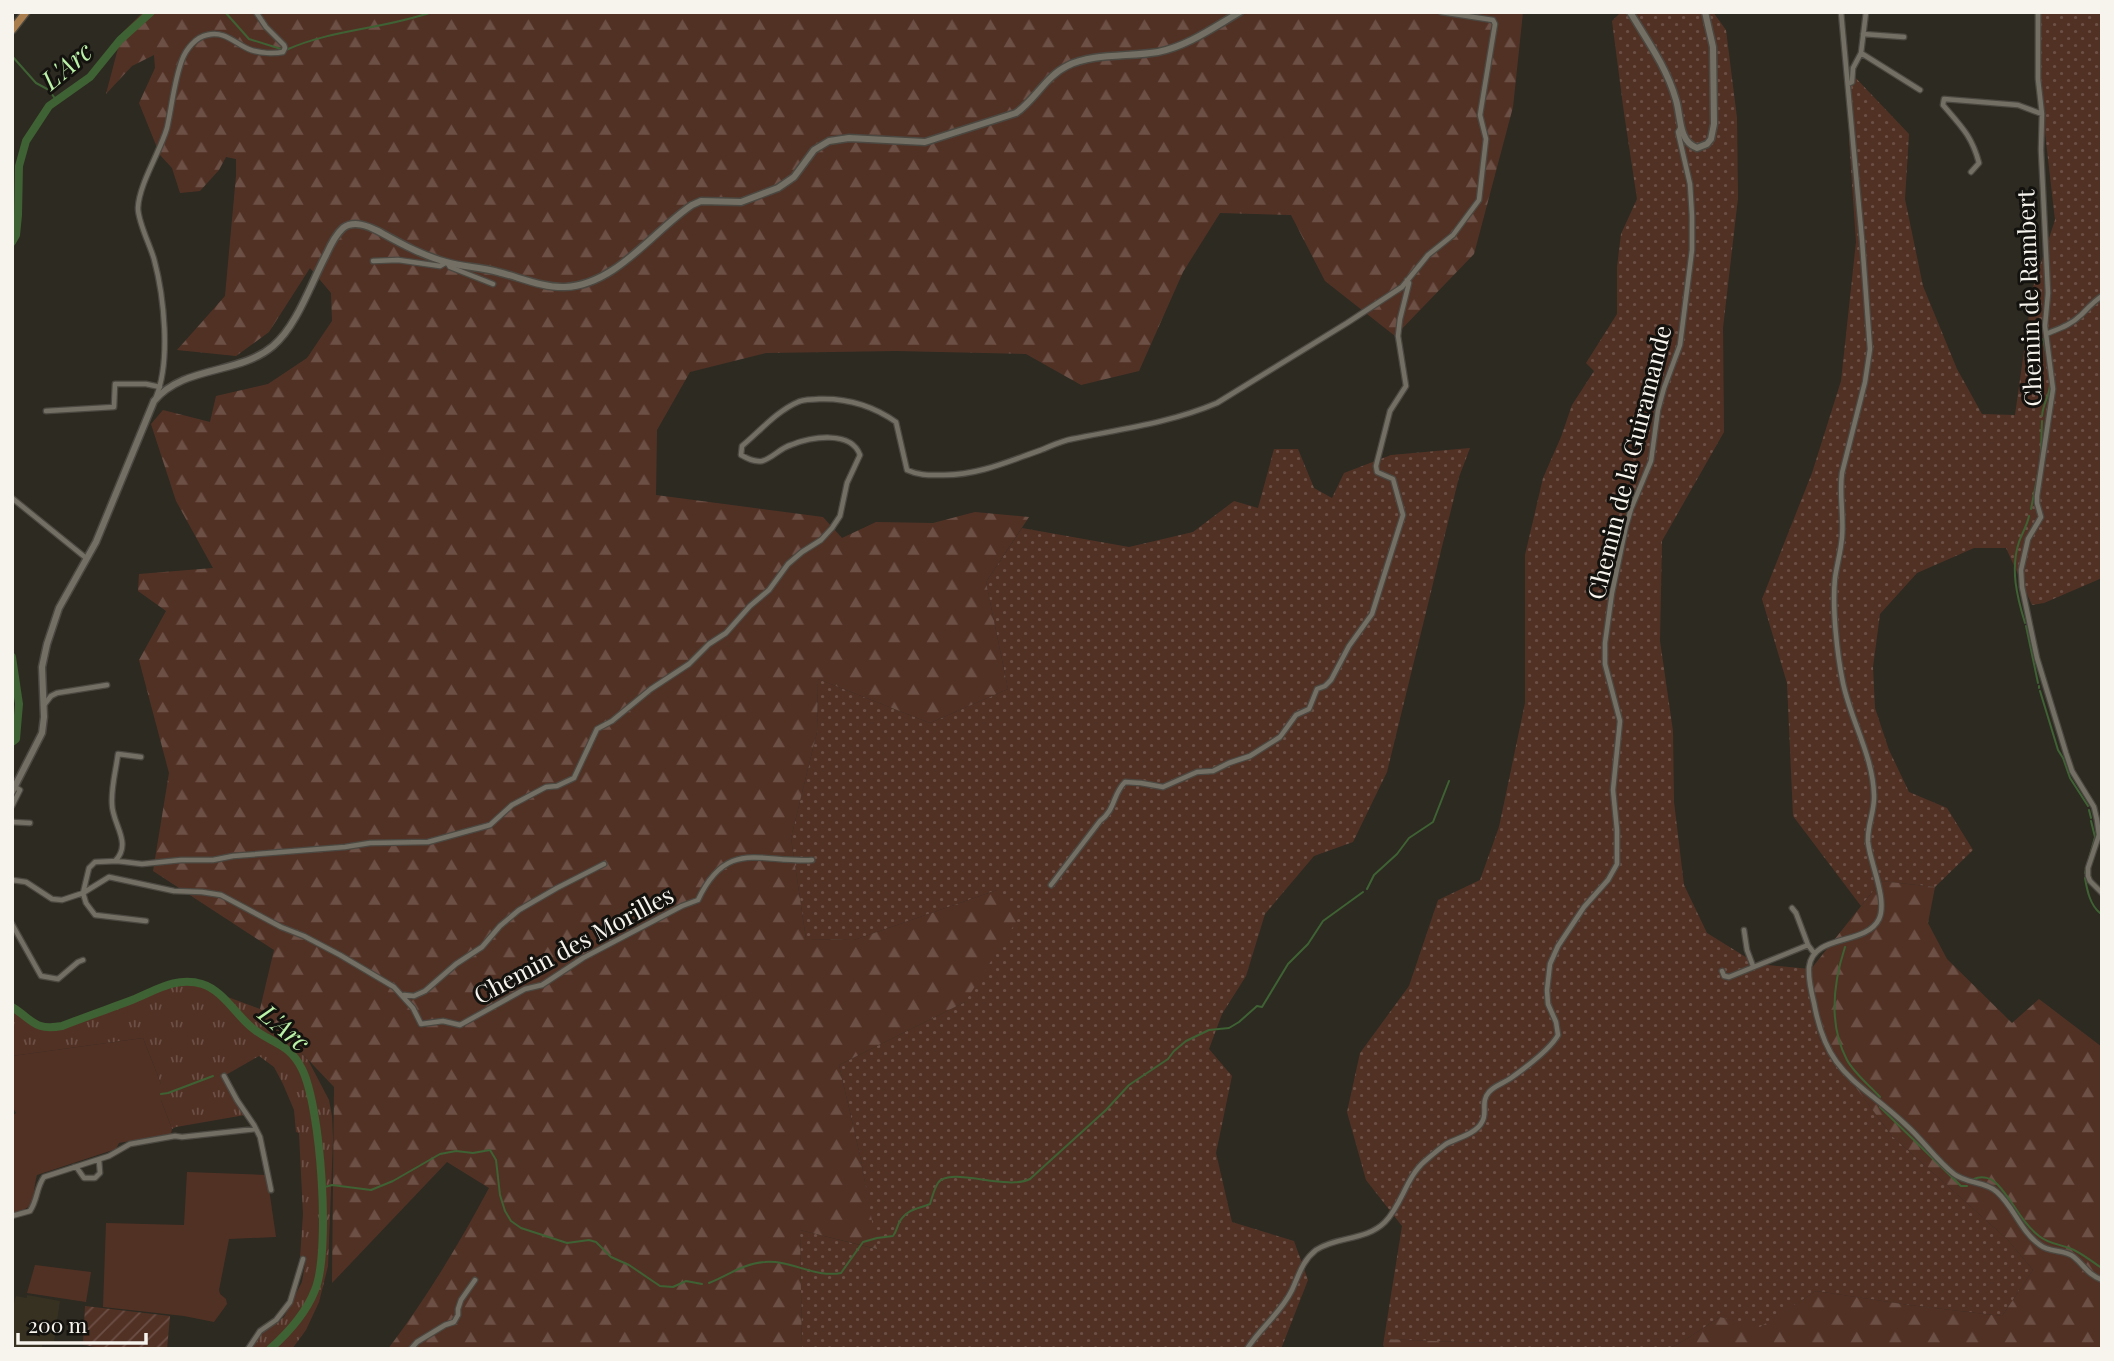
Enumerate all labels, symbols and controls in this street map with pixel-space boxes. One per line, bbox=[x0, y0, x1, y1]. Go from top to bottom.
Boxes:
water label: L'Arc bbox=[32, 33, 99, 97]
street label: Chemin de Rambert bbox=[2008, 188, 2048, 407]
street label: Chemin de la Guiramande bbox=[1578, 322, 1678, 602]
street label: Chemin des Morilles bbox=[468, 878, 678, 1010]
water label: L'Arc bbox=[251, 995, 318, 1059]
scale bar bbox=[18, 1302, 145, 1346]
text: 200 m bbox=[28, 1310, 87, 1338]

